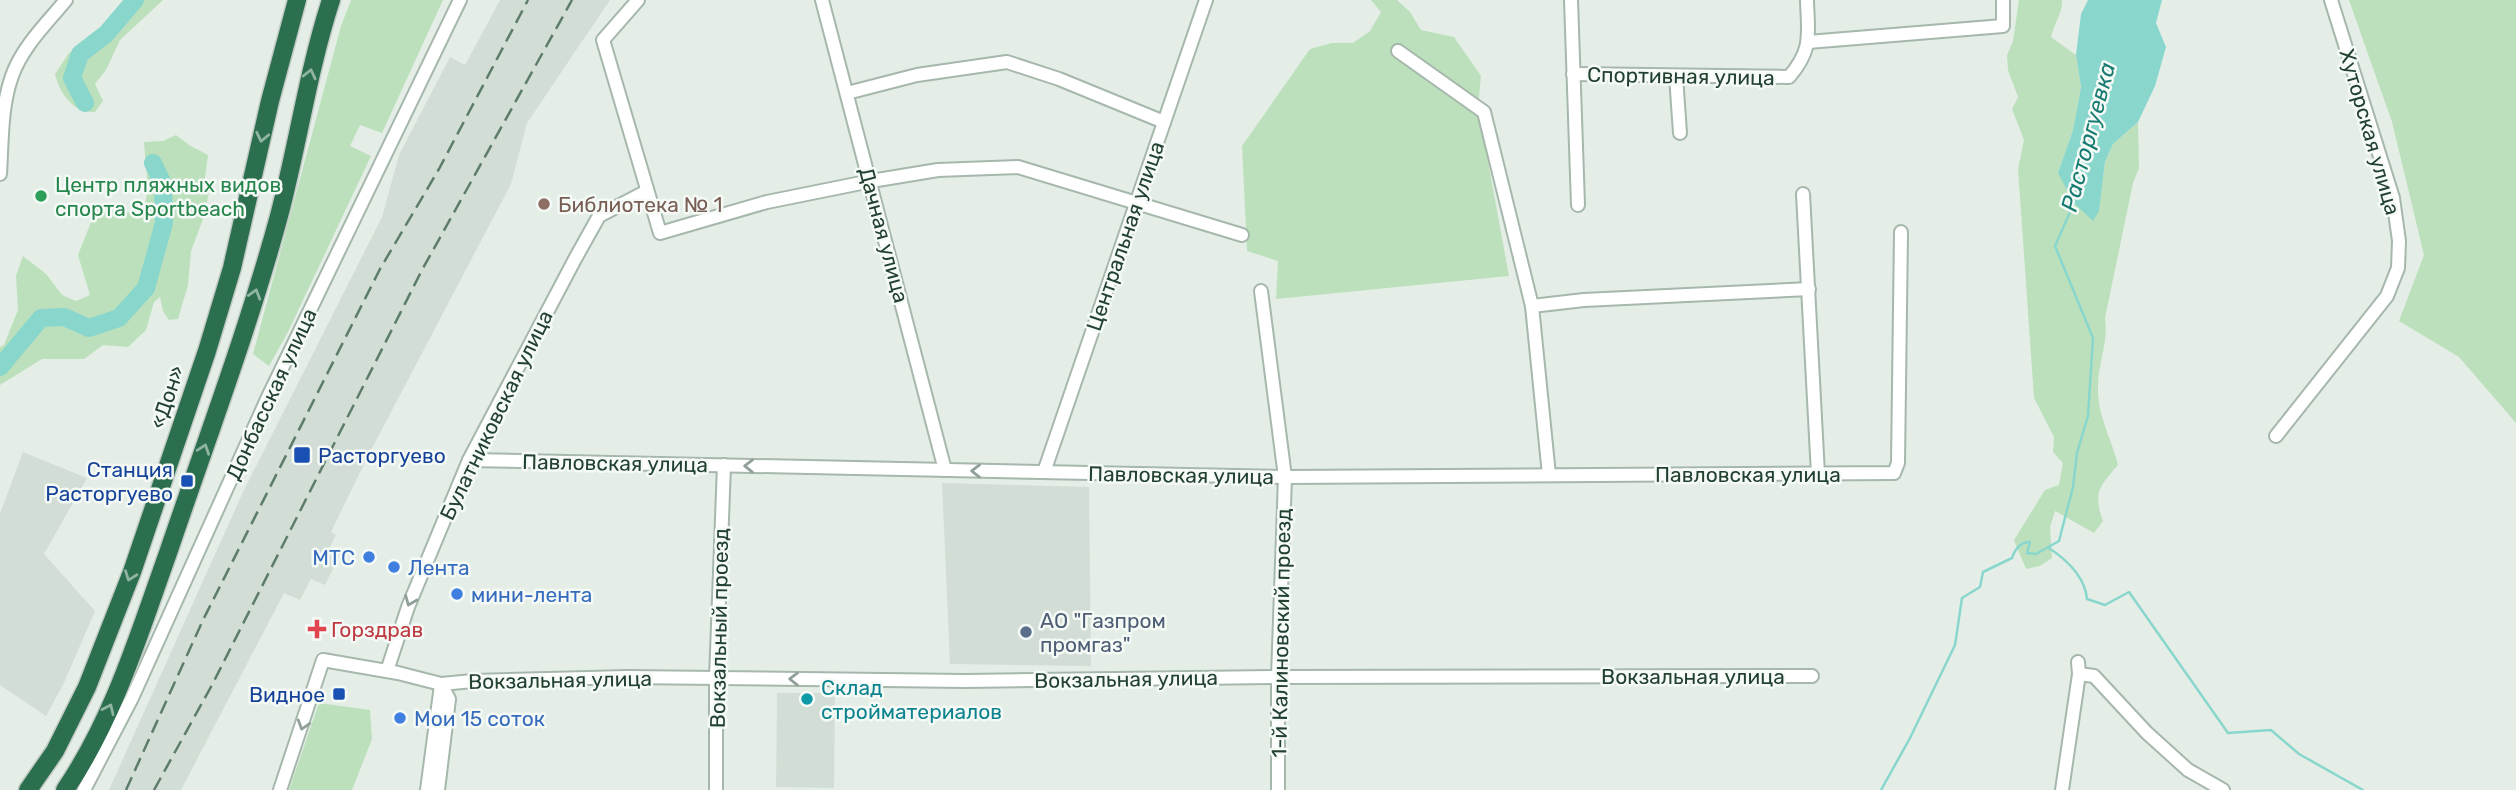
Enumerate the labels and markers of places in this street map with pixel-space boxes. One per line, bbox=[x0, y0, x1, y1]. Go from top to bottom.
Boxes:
place label: Центр пляжных видов спорта Sportbeach bbox=[55, 172, 281, 221]
marker: Центр пляжных видов спорта Sportbeach bbox=[33, 188, 49, 204]
place label: Библиотека № 1 bbox=[558, 192, 722, 217]
marker: Библиотека № 1 bbox=[536, 196, 552, 212]
place label: Расторгуево bbox=[318, 443, 446, 468]
marker: Расторгуево bbox=[292, 445, 312, 465]
place label: Станция Расторгуево bbox=[45, 457, 173, 506]
marker: Станция Расторгуево bbox=[179, 473, 195, 489]
place label: МТС bbox=[312, 545, 355, 570]
marker: МТС bbox=[361, 549, 377, 565]
place label: Лента bbox=[408, 555, 470, 580]
marker: Лента bbox=[386, 559, 402, 575]
place label: мини-лента bbox=[471, 582, 592, 607]
marker: мини-лента bbox=[449, 586, 465, 602]
place label: АО "Газпром промгаз" bbox=[1040, 608, 1166, 657]
place label: Горздрав bbox=[331, 617, 423, 642]
marker: Горздрав bbox=[309, 621, 325, 637]
marker: АО "Газпром промгаз" bbox=[1018, 624, 1034, 640]
place label: Склад стройматериалов bbox=[821, 675, 1002, 724]
place label: Видное bbox=[249, 682, 325, 707]
marker: Видное bbox=[331, 686, 347, 702]
marker: Склад стройматериалов bbox=[799, 691, 815, 707]
place label: Мои 15 соток bbox=[414, 706, 545, 731]
marker: Мои 15 соток bbox=[392, 710, 408, 726]

